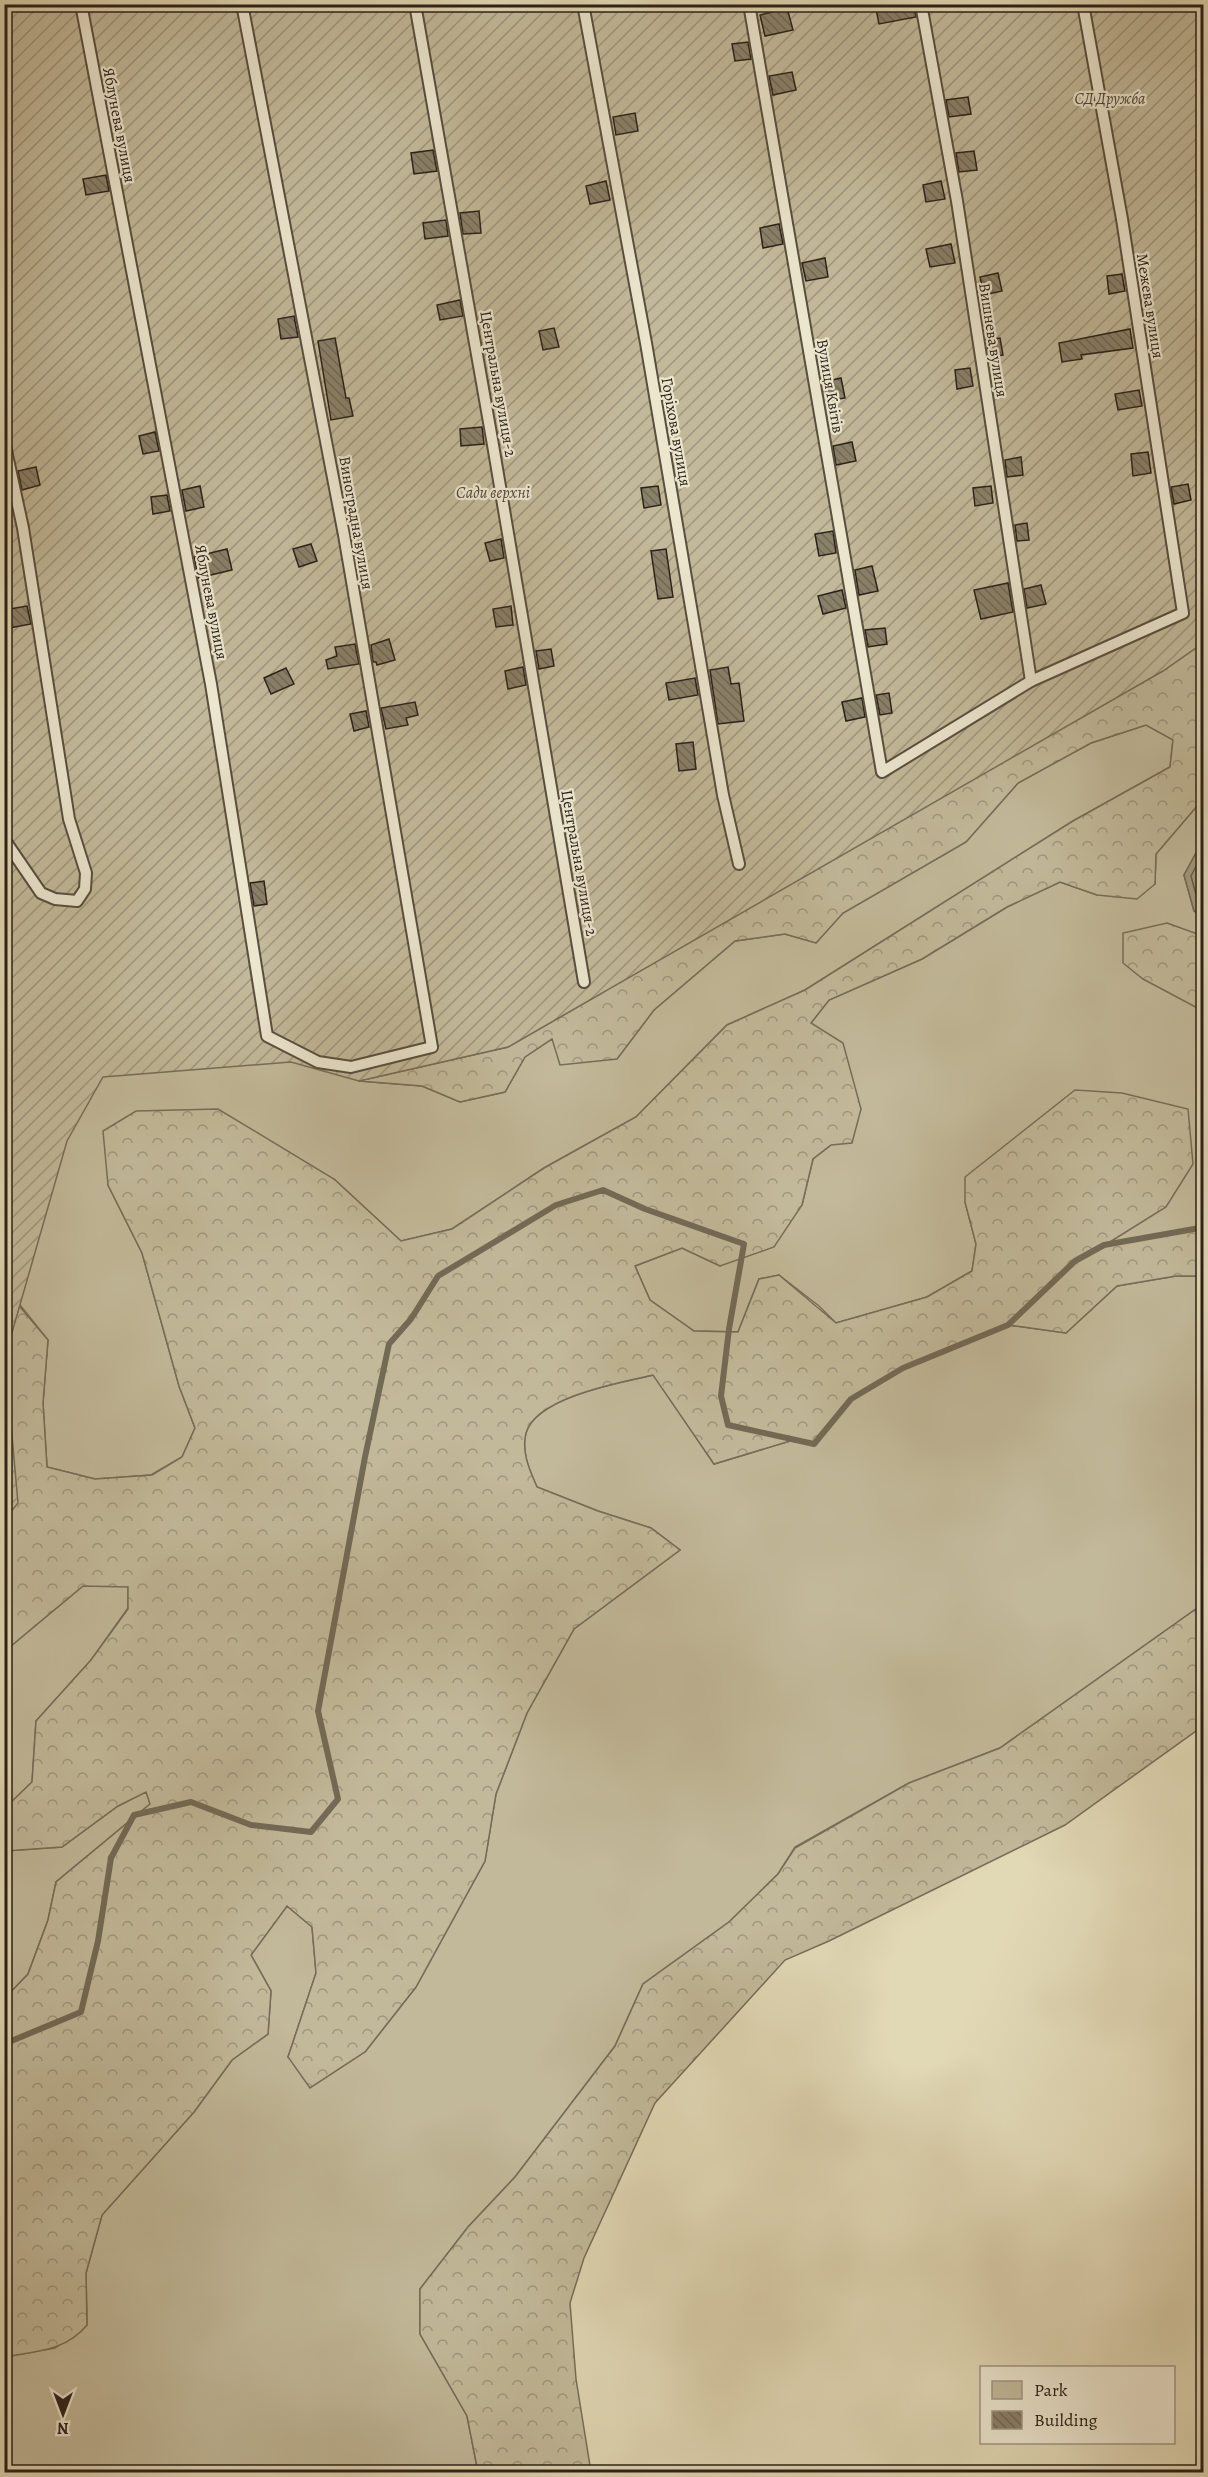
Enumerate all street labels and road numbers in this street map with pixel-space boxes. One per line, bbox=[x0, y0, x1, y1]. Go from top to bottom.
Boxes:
street label: Яблунева вулиця bbox=[97, 65, 141, 185]
street label: Межева вулиця bbox=[1131, 252, 1169, 360]
street label: Вишнева вулиця bbox=[973, 281, 1013, 399]
street label: Центральна вулиця-2 bbox=[474, 309, 522, 459]
street label: Вулиця Квітів bbox=[811, 337, 849, 435]
street label: Горіхова вулиця bbox=[656, 376, 696, 489]
street label: Виноградна вулиця bbox=[333, 455, 379, 592]
street label: Яблунева вулиця bbox=[189, 542, 233, 662]
street label: Центральна вулиця-2 bbox=[555, 788, 603, 938]

